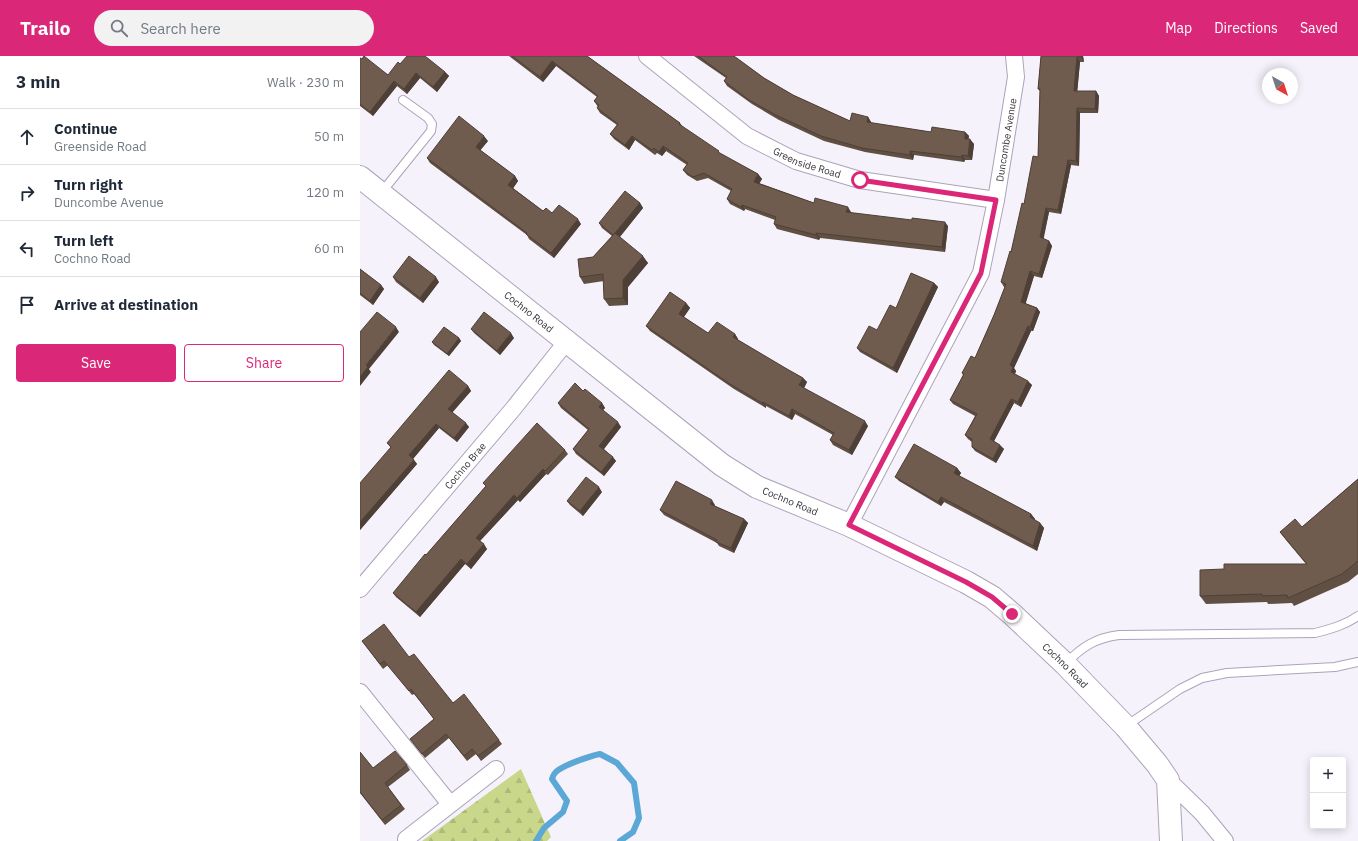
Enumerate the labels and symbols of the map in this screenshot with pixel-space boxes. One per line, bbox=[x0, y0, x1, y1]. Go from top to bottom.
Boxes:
north arrow bbox=[1262, 68, 1298, 104]
street label: Duncombe Avenue bbox=[993, 97, 1019, 183]
street label: Greenside Road bbox=[771, 144, 843, 180]
route start bbox=[851, 171, 869, 189]
street label: Cochno Road bbox=[502, 288, 556, 335]
street label: Cochno Brae bbox=[441, 439, 489, 492]
street label: Cochno Road bbox=[760, 483, 820, 518]
route end bbox=[1003, 605, 1021, 623]
street label: Cochno Road bbox=[1040, 640, 1091, 691]

